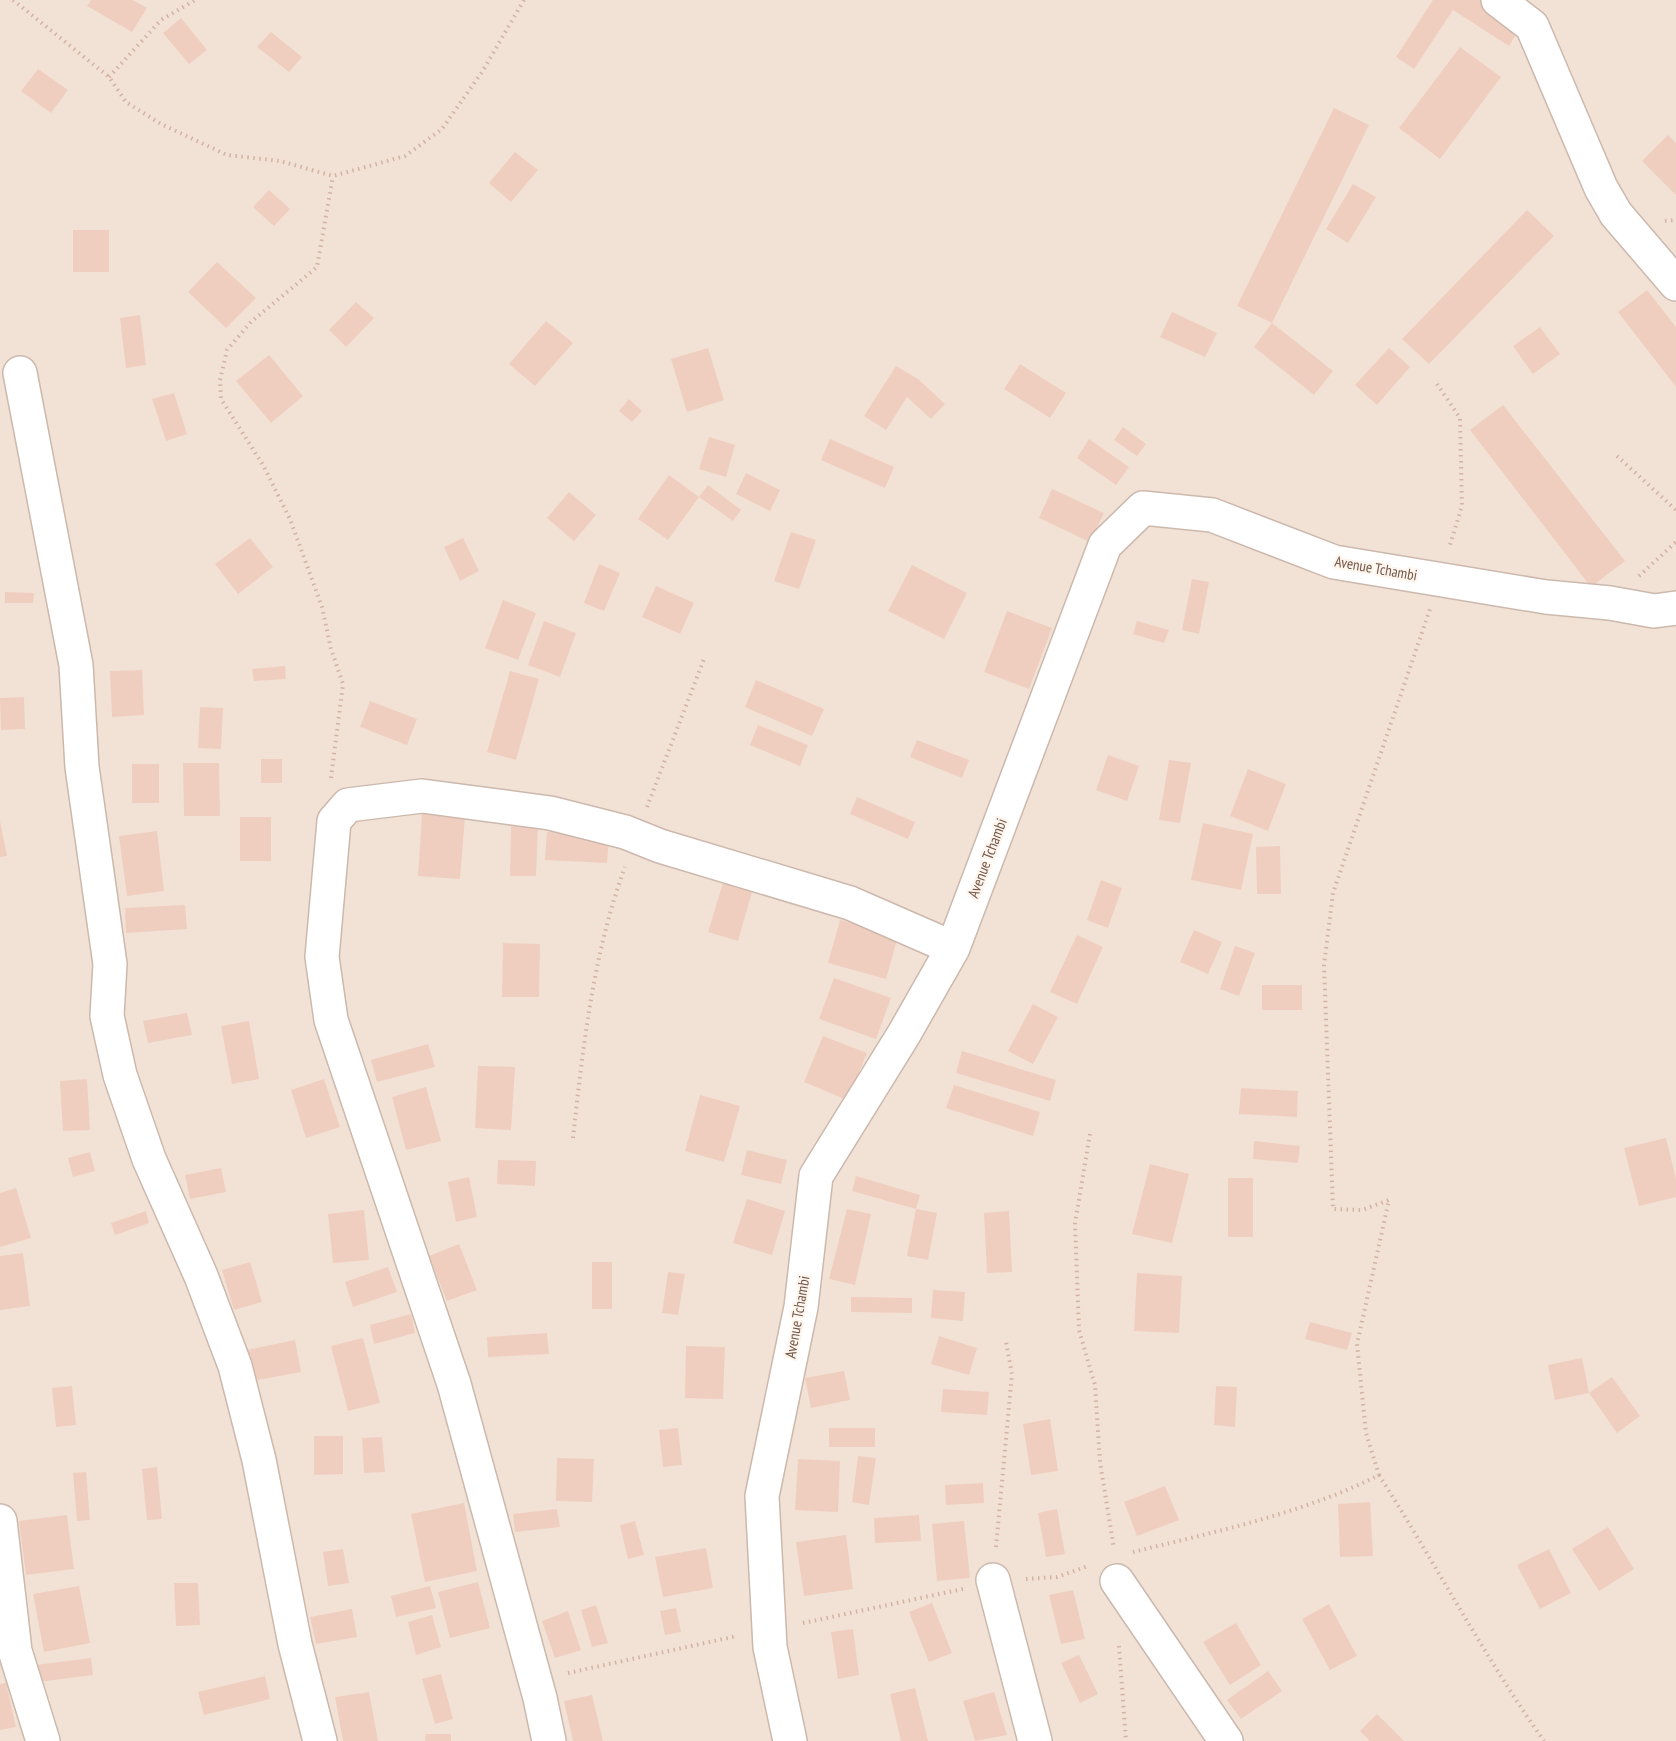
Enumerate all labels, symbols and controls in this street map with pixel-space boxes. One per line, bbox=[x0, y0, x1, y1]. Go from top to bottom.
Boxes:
street label: Avenue Tchambi bbox=[1333, 551, 1419, 585]
street label: Avenue Tchambi bbox=[963, 816, 1011, 900]
street label: Avenue Tchambi bbox=[780, 1274, 814, 1360]

